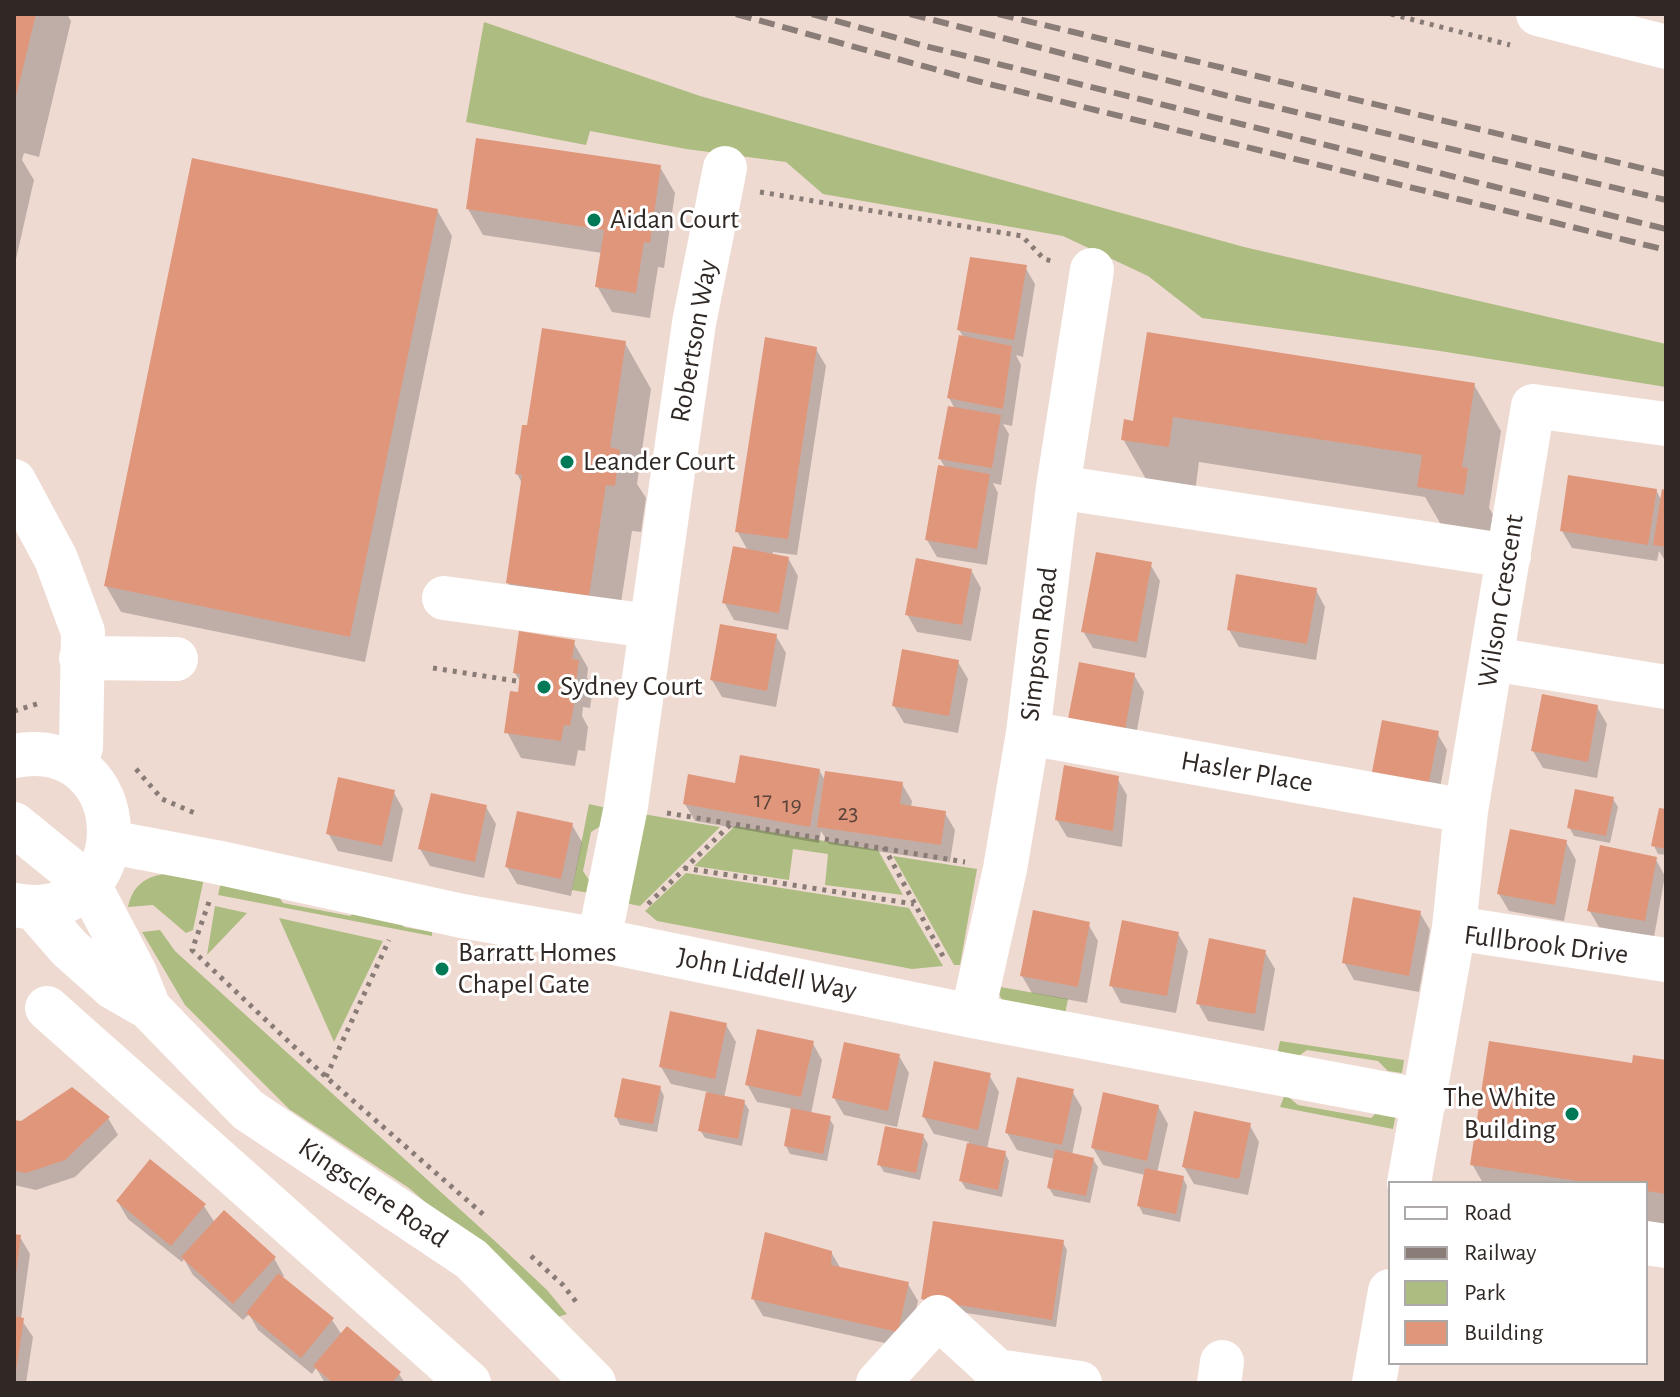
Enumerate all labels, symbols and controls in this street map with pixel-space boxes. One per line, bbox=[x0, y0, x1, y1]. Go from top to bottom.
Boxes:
place label: Aidan Court bbox=[610, 203, 739, 237]
marker: Aidan Court bbox=[585, 211, 603, 229]
street label: Robertson Way bbox=[663, 257, 725, 425]
place label: Leander Court bbox=[583, 445, 735, 479]
marker: Leander Court bbox=[558, 453, 576, 471]
street label: Wilson Crescent bbox=[1471, 512, 1531, 690]
street label: Simpson Road bbox=[1013, 565, 1065, 723]
place label: Sydney Court bbox=[560, 670, 702, 704]
marker: Sydney Court bbox=[535, 678, 553, 696]
street label: Hasler Place bbox=[1178, 744, 1316, 800]
house number: 17 bbox=[754, 786, 772, 814]
house number: 19 bbox=[782, 791, 802, 819]
house number: 23 bbox=[838, 799, 858, 827]
street label: Fullbrook Drive bbox=[1462, 918, 1630, 972]
place label: Barratt Homes Chapel Gate bbox=[458, 936, 617, 1002]
street label: John Liddell Way bbox=[674, 940, 860, 1008]
marker: Barratt Homes Chapel Gate bbox=[433, 960, 451, 978]
place label: The White Building bbox=[1443, 1081, 1556, 1147]
marker: The White Building bbox=[1563, 1105, 1581, 1123]
street label: Kingsclere Road bbox=[292, 1131, 454, 1255]
legend bbox=[1388, 1181, 1648, 1365]
text: Road bbox=[1464, 1201, 1512, 1225]
text: Railway bbox=[1464, 1241, 1536, 1265]
text: Park bbox=[1464, 1281, 1505, 1305]
text: Building bbox=[1464, 1321, 1543, 1345]

